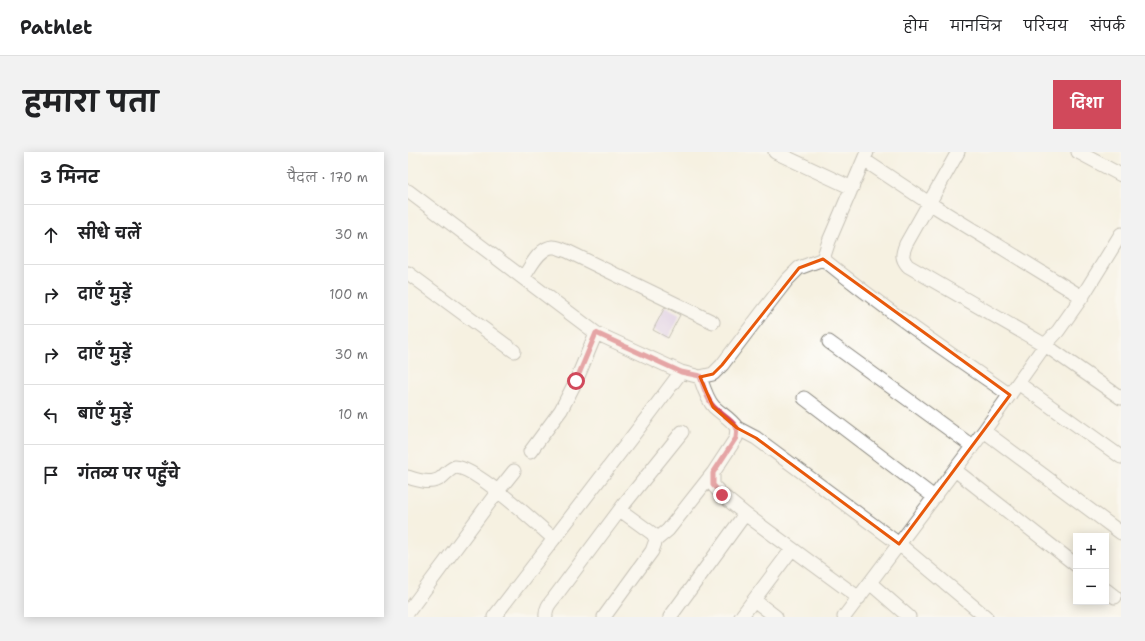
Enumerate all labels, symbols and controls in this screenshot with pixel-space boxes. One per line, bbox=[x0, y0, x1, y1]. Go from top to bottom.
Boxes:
text: Pathlet bbox=[20, 15, 92, 40]
text: होम bbox=[904, 17, 928, 35]
text: मानचित्र bbox=[950, 17, 1002, 35]
text: परिचय bbox=[1024, 17, 1068, 35]
text: संपर्क bbox=[1090, 17, 1125, 35]
button: दिशा bbox=[1053, 80, 1121, 129]
text: हमारा पता bbox=[24, 83, 158, 121]
text: 3 मिनट bbox=[40, 166, 99, 188]
text: पैदल · 170 m bbox=[287, 169, 368, 186]
icon: ahead bbox=[40, 224, 62, 246]
text: सीधे चलें bbox=[78, 224, 141, 244]
text: 30 m bbox=[334, 226, 368, 243]
icon: right bbox=[40, 284, 62, 306]
text: दाएँ मुड़ें bbox=[78, 284, 132, 304]
text: 100 m bbox=[329, 286, 368, 303]
icon: right bbox=[40, 344, 62, 366]
text: दाएँ मुड़ें bbox=[78, 344, 132, 364]
text: 30 m bbox=[334, 346, 368, 363]
route start bbox=[567, 372, 585, 390]
icon: left bbox=[40, 404, 62, 426]
text: बाएँ मुड़ें bbox=[78, 404, 132, 424]
text: 10 m bbox=[338, 406, 368, 423]
icon: arrive bbox=[40, 464, 62, 486]
text: गंतव्य पर पहुँचे bbox=[78, 464, 180, 484]
route end bbox=[713, 486, 731, 504]
map controls bbox=[1073, 533, 1109, 605]
button: + bbox=[1073, 533, 1109, 569]
button: − bbox=[1073, 569, 1109, 605]

